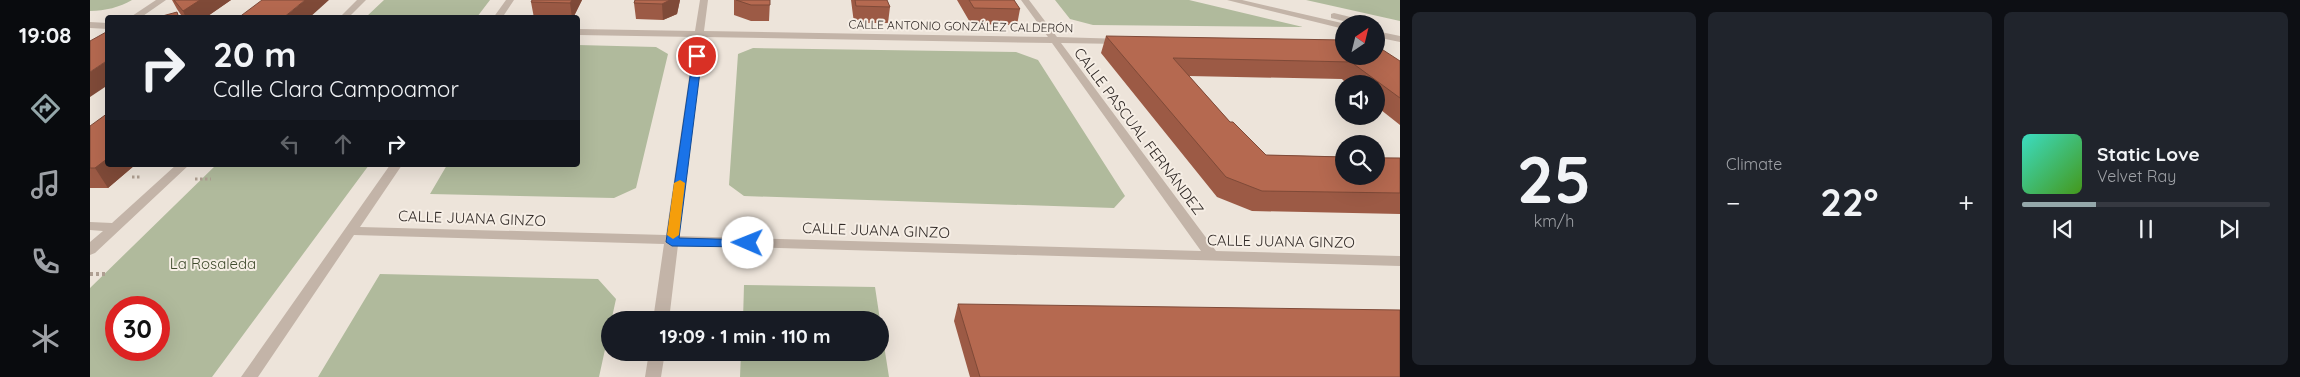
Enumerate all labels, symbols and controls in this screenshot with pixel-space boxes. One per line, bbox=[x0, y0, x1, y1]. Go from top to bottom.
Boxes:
north arrow bbox=[1335, 15, 1385, 65]
map controls bbox=[1335, 15, 1385, 185]
street label: CALLE ANTONIO GONZÁLEZ CALDERÓN bbox=[849, 17, 1073, 35]
text: 19:08 bbox=[19, 21, 71, 49]
text: 20 m bbox=[213, 32, 296, 76]
icon: right bbox=[130, 35, 195, 100]
pin bbox=[676, 35, 718, 77]
icon: arrive bbox=[683, 42, 711, 70]
street label: CALLE PASCUAL FERNÁNDEZ bbox=[1070, 44, 1208, 218]
text: Calle Clara Campoamor bbox=[213, 75, 459, 103]
button: sound bbox=[1335, 75, 1385, 125]
icon: directions bbox=[28, 91, 63, 126]
icon: left bbox=[276, 130, 304, 158]
icon: ahead bbox=[329, 130, 357, 158]
icon: right bbox=[382, 130, 410, 158]
button: search bbox=[1335, 135, 1385, 185]
text: 25 bbox=[1517, 138, 1591, 219]
text: Static Love bbox=[2097, 142, 2200, 166]
text: Climate bbox=[1726, 154, 1782, 174]
text: Velvet Ray bbox=[2097, 166, 2176, 186]
icon: music bbox=[28, 167, 63, 202]
text: 22° bbox=[1820, 178, 1878, 226]
text: − bbox=[1726, 185, 1741, 220]
text: + bbox=[1958, 185, 1974, 220]
street label: CALLE JUANA GINZO bbox=[398, 206, 546, 230]
text: km/h bbox=[1534, 211, 1574, 231]
icon: previous bbox=[2049, 215, 2077, 243]
icon: pause bbox=[2132, 215, 2160, 243]
icon: next bbox=[2215, 215, 2243, 243]
position arrow bbox=[721, 216, 773, 268]
street label: CALLE JUANA GINZO bbox=[802, 218, 950, 242]
street label: CALLE JUANA GINZO bbox=[1207, 230, 1355, 252]
icon: phone bbox=[28, 244, 63, 279]
park label: La Rosaleda bbox=[170, 254, 256, 273]
speed limit sign: 30 bbox=[105, 296, 170, 361]
icon: climate bbox=[28, 321, 63, 356]
text: 19:09 · 1 min · 110 m bbox=[660, 324, 830, 348]

